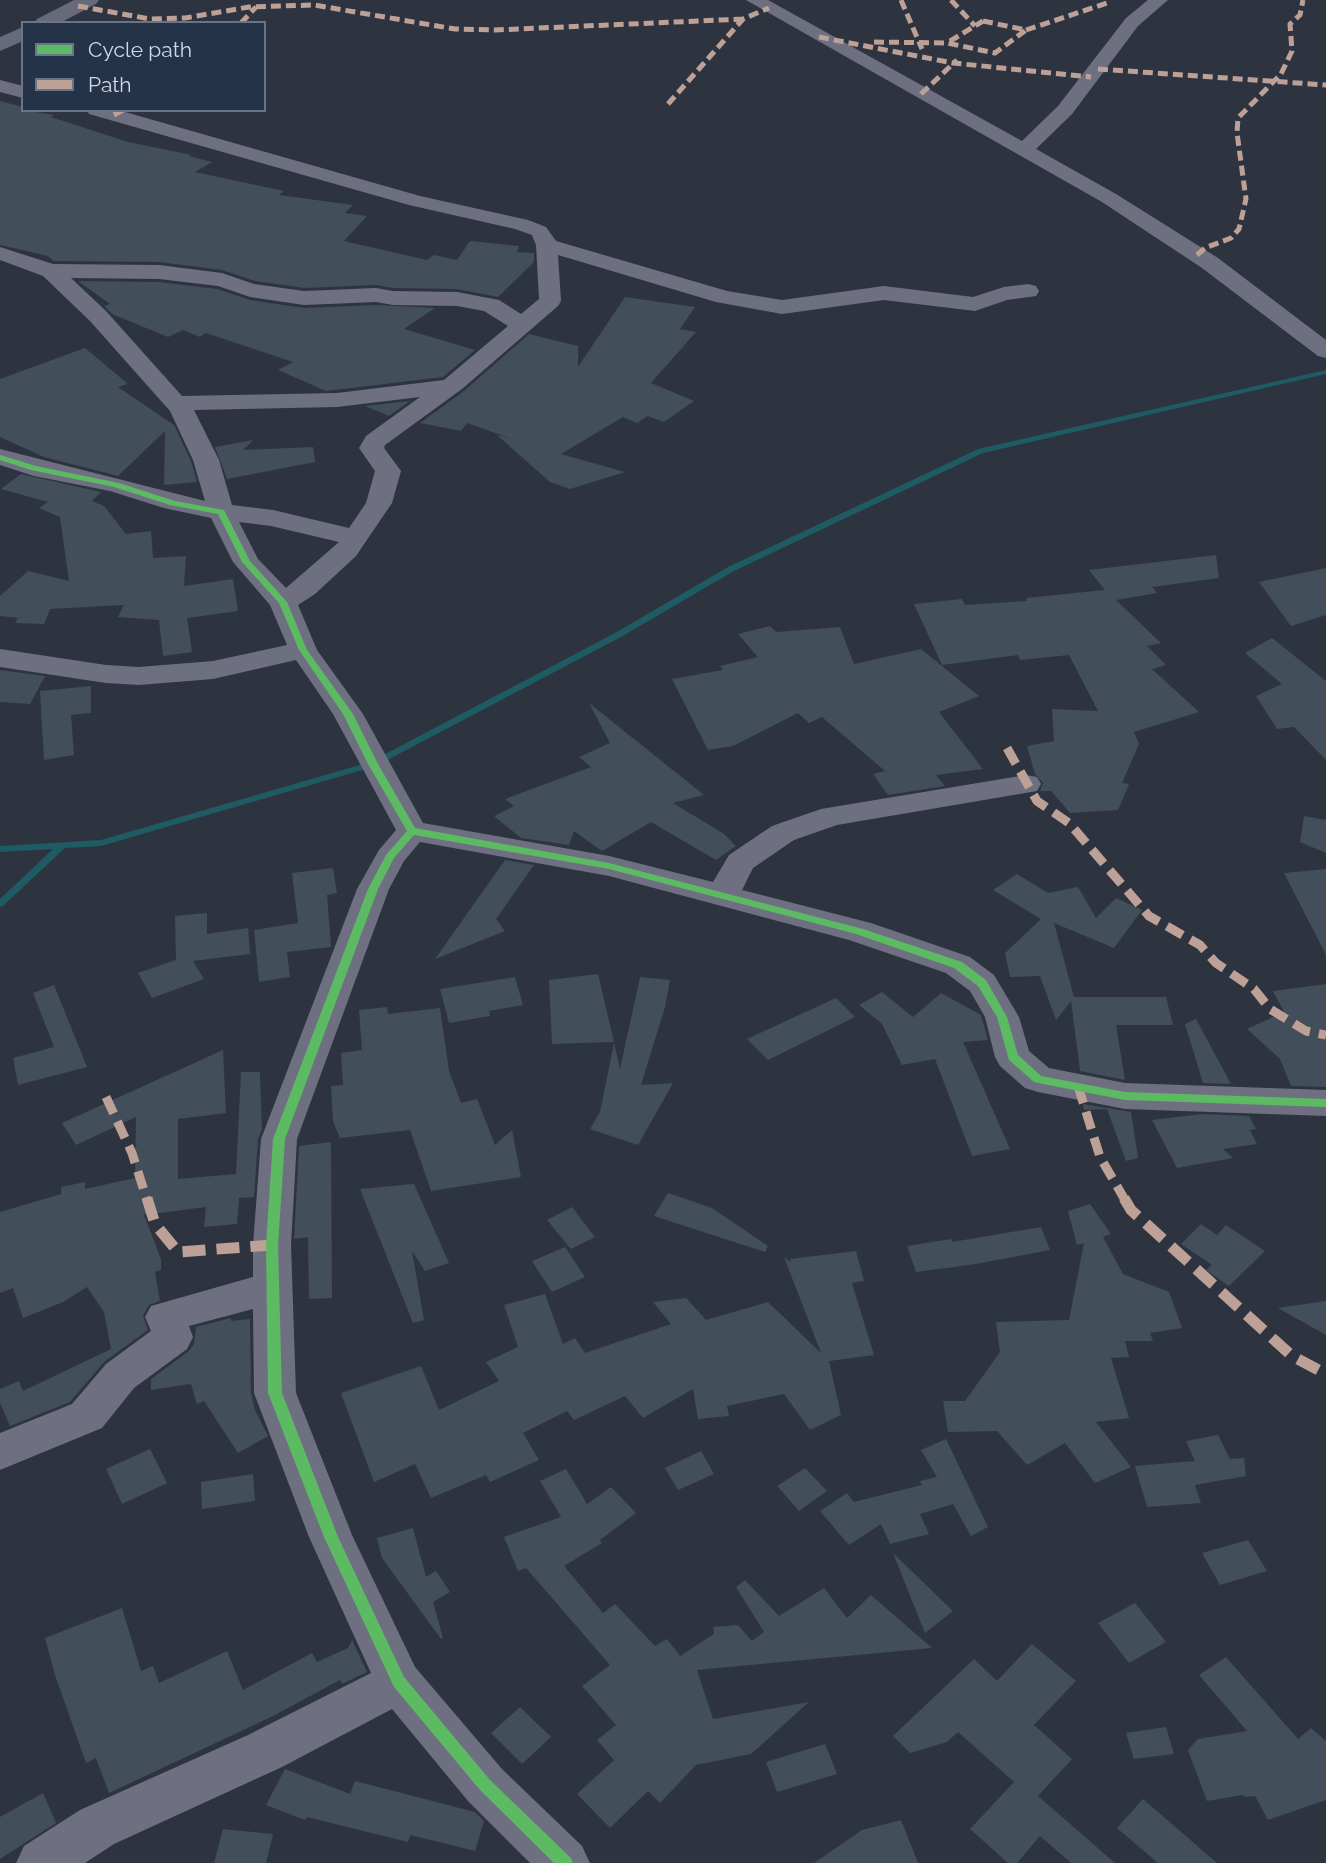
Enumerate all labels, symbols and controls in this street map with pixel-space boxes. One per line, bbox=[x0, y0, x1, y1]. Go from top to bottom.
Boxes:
legend bbox=[21, 21, 266, 112]
text: Cycle path bbox=[88, 37, 192, 62]
text: Path bbox=[88, 72, 132, 97]

